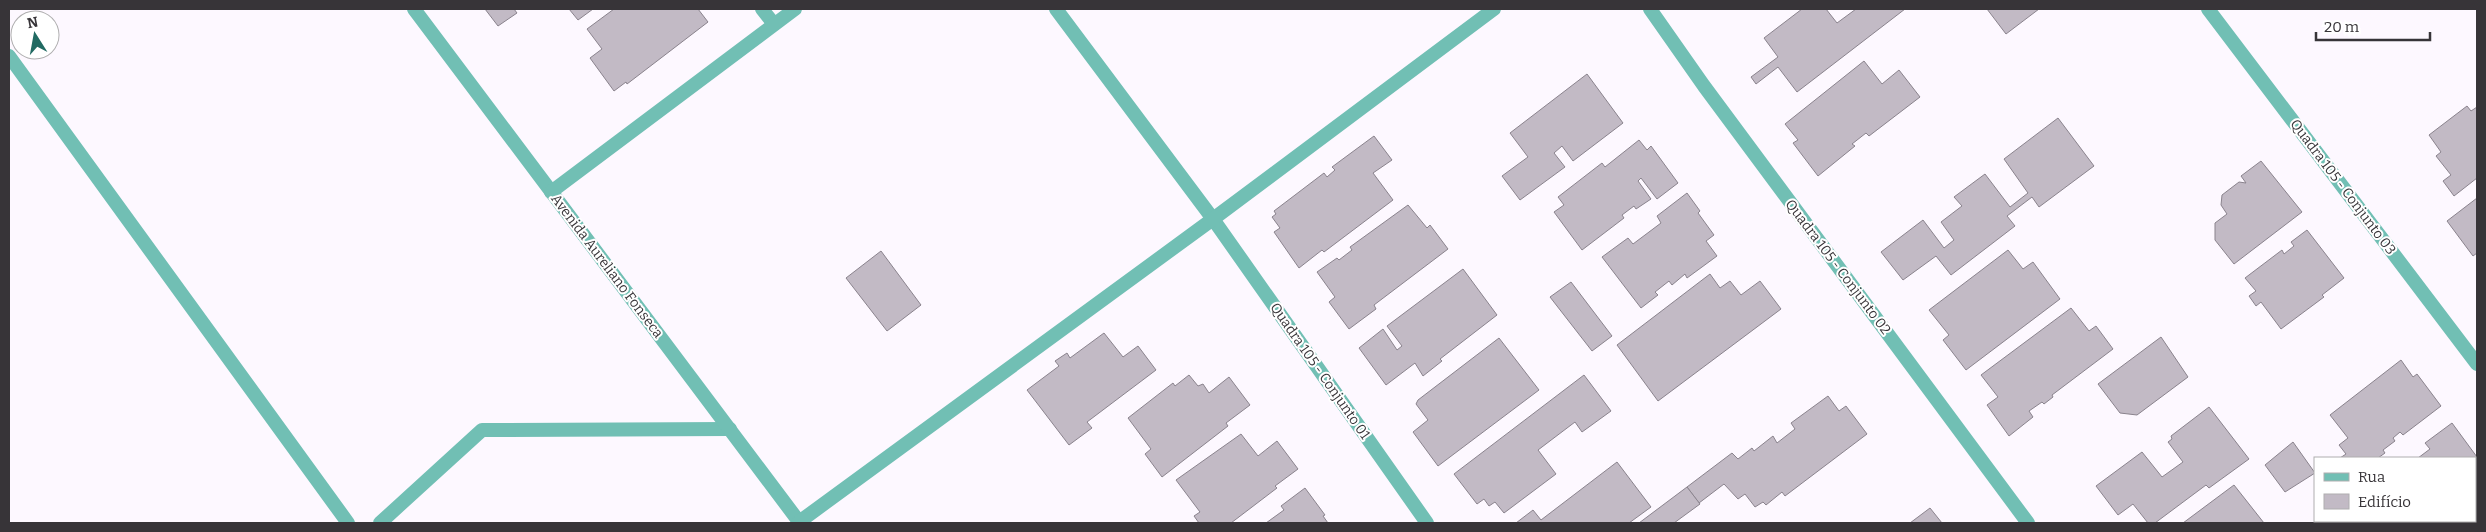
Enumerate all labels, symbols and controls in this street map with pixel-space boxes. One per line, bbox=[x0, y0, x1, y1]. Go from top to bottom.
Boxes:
north arrow bbox=[10, 10, 60, 60]
scale bar bbox=[2316, 10, 2430, 42]
text: N bbox=[26, 13, 40, 32]
text: 20 m bbox=[2324, 18, 2360, 36]
street label: Quadra 105 - Conjunto 03 bbox=[2287, 116, 2399, 258]
street label: Avenida Aureliano Fonseca bbox=[547, 191, 667, 342]
street label: Quadra 105 - Conjunto 02 bbox=[1782, 196, 1894, 338]
street label: Quadra 105 - Conjunto 01 bbox=[1266, 300, 1374, 443]
legend bbox=[2314, 457, 2476, 522]
text: Rua bbox=[2358, 468, 2385, 486]
text: Edifício bbox=[2358, 493, 2411, 511]

